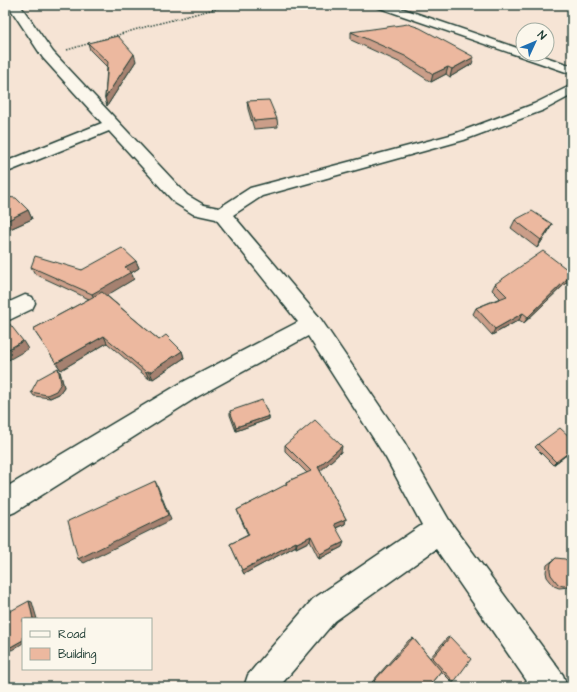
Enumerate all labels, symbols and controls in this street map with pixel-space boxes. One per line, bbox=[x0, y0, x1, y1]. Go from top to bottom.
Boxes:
north arrow bbox=[515, 22, 555, 62]
text: N bbox=[534, 28, 550, 43]
legend bbox=[22, 618, 152, 670]
text: Road bbox=[58, 626, 86, 643]
text: Building bbox=[58, 646, 96, 664]

